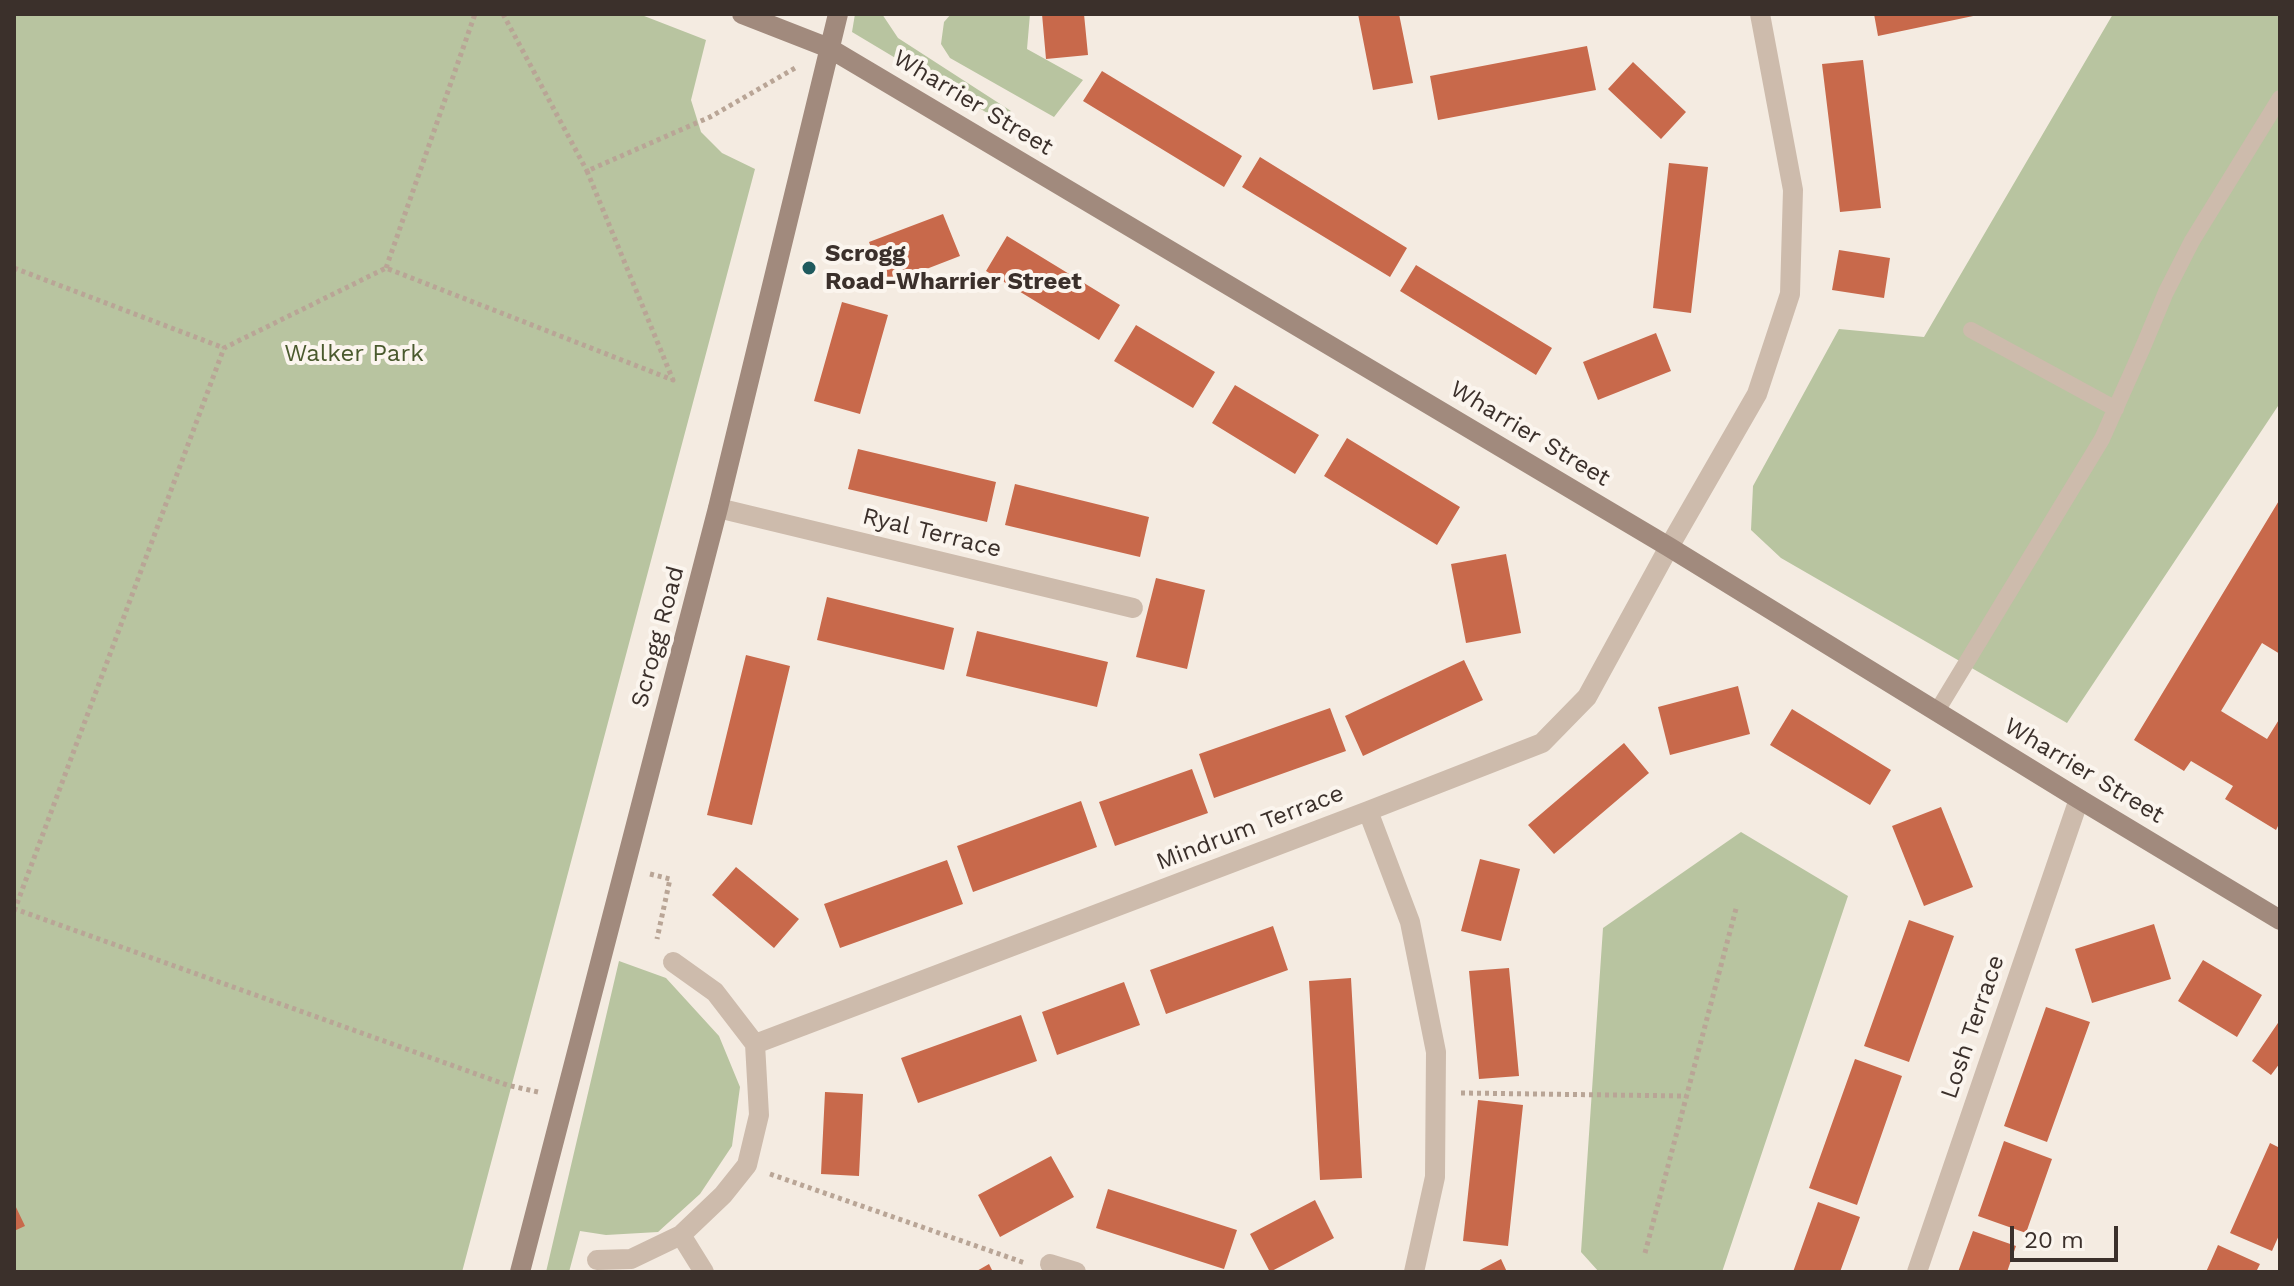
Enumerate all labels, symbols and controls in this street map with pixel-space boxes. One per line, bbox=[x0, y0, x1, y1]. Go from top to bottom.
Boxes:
street label: Wharrier Street bbox=[888, 44, 1058, 162]
place label: Scrogg Road-Wharrier Street bbox=[825, 240, 1082, 296]
marker: Scrogg Road-Wharrier Street bbox=[800, 259, 818, 277]
park label: Walker Park bbox=[284, 340, 424, 368]
street label: Wharrier Street bbox=[1445, 375, 1615, 493]
street label: Ryal Terrace bbox=[860, 502, 1004, 564]
street label: Scrogg Road bbox=[625, 563, 691, 711]
street label: Wharrier Street bbox=[1999, 712, 2169, 830]
street label: Mindrum Terrace bbox=[1152, 779, 1348, 877]
street label: Losh Terrace bbox=[1935, 951, 2011, 1103]
scale bar bbox=[2014, 1210, 2122, 1260]
text: 20 m bbox=[2024, 1226, 2084, 1254]

